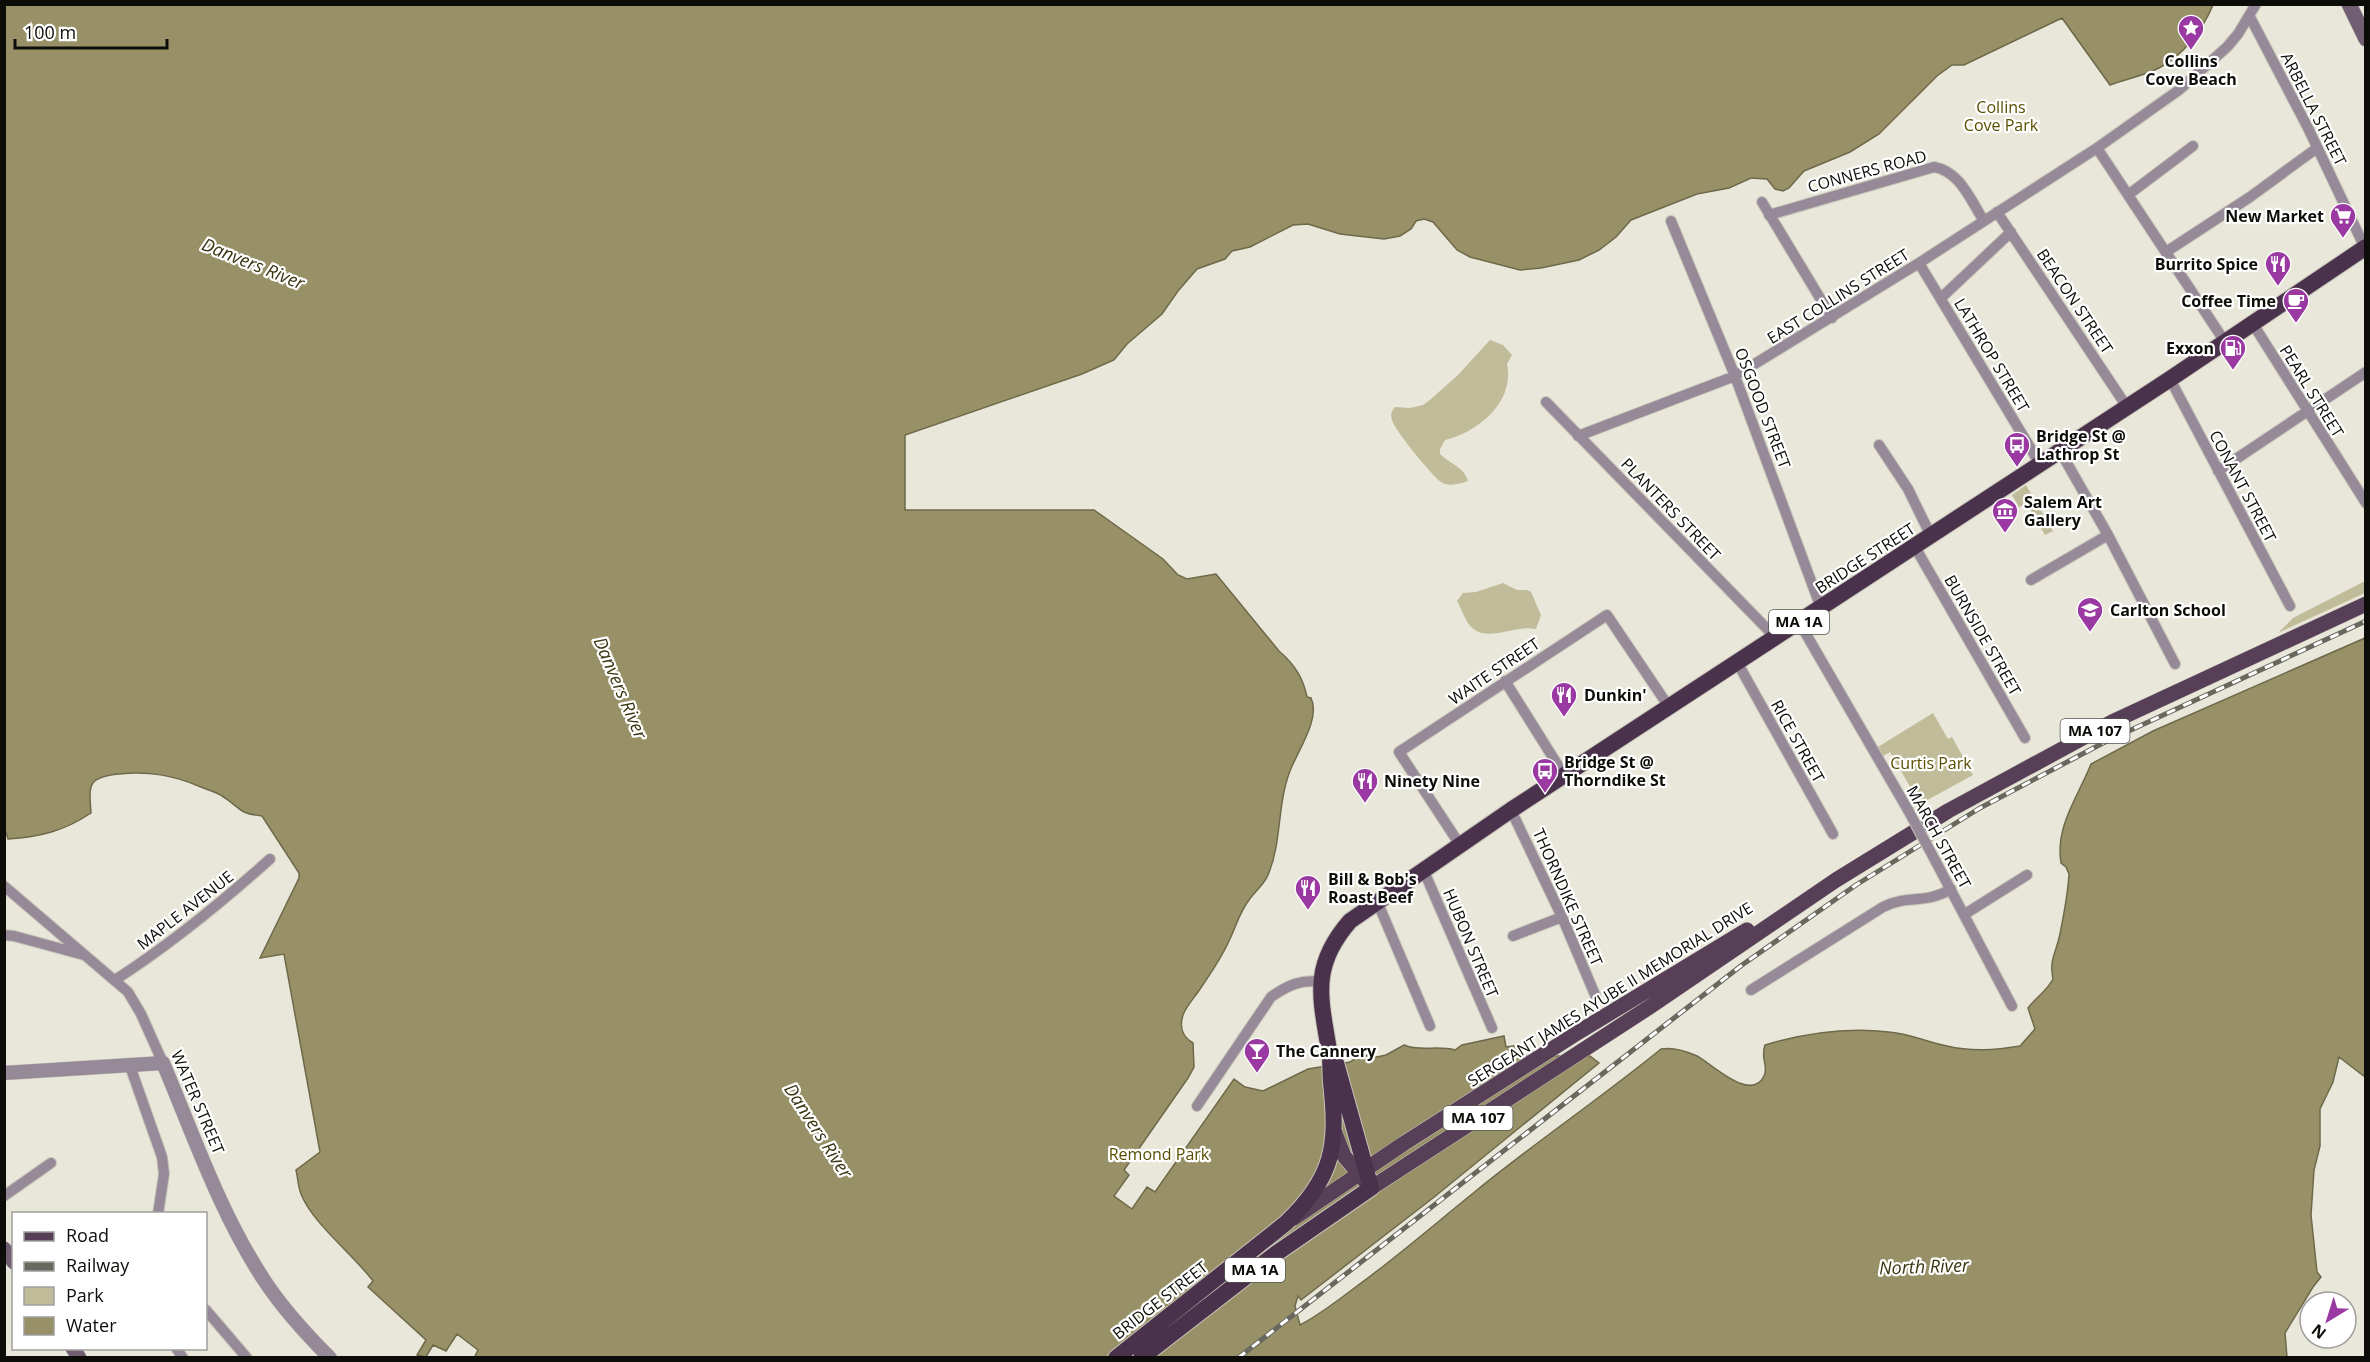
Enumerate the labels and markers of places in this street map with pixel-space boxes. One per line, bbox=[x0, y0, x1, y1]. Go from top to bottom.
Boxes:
place icon: Collins Cove Beach bbox=[2176, 13, 2206, 51]
place label: Collins Cove Beach bbox=[2145, 50, 2237, 90]
supermarket icon: New Market bbox=[2328, 201, 2358, 239]
place label: New Market bbox=[2225, 205, 2324, 227]
restaurant icon: Burrito Spice bbox=[2263, 249, 2293, 287]
place label: Burrito Spice bbox=[2155, 253, 2258, 275]
cafe icon: Coffee Time bbox=[2281, 286, 2311, 324]
place label: Coffee Time bbox=[2181, 290, 2276, 312]
fuel station icon: Exxon bbox=[2218, 333, 2248, 371]
place label: Exxon bbox=[2166, 337, 2214, 359]
place label: Bridge St @ Lathrop St bbox=[2036, 425, 2126, 465]
bus stop icon: Bridge St @ Lathrop St bbox=[2002, 430, 2032, 468]
place label: Salem Art Gallery bbox=[2024, 491, 2102, 531]
museum icon: Salem Art Gallery bbox=[1990, 496, 2020, 534]
school or university icon: Carlton School bbox=[2075, 595, 2105, 633]
place label: Carlton School bbox=[2110, 599, 2226, 621]
restaurant icon: Dunkin' bbox=[1549, 680, 1579, 718]
place label: Dunkin' bbox=[1584, 684, 1646, 706]
place label: Bridge St @ Thorndike St bbox=[1564, 751, 1666, 791]
bus stop icon: Bridge St @ Thorndike St bbox=[1530, 756, 1560, 794]
restaurant icon: Ninety Nine bbox=[1350, 766, 1380, 804]
place label: Ninety Nine bbox=[1384, 770, 1480, 792]
place label: Bill & Bob's Roast Beef bbox=[1328, 868, 1417, 908]
restaurant icon: Bill & Bob's Roast Beef bbox=[1293, 873, 1323, 911]
bar icon: The Cannery bbox=[1242, 1036, 1272, 1074]
place label: The Cannery bbox=[1276, 1040, 1377, 1062]

